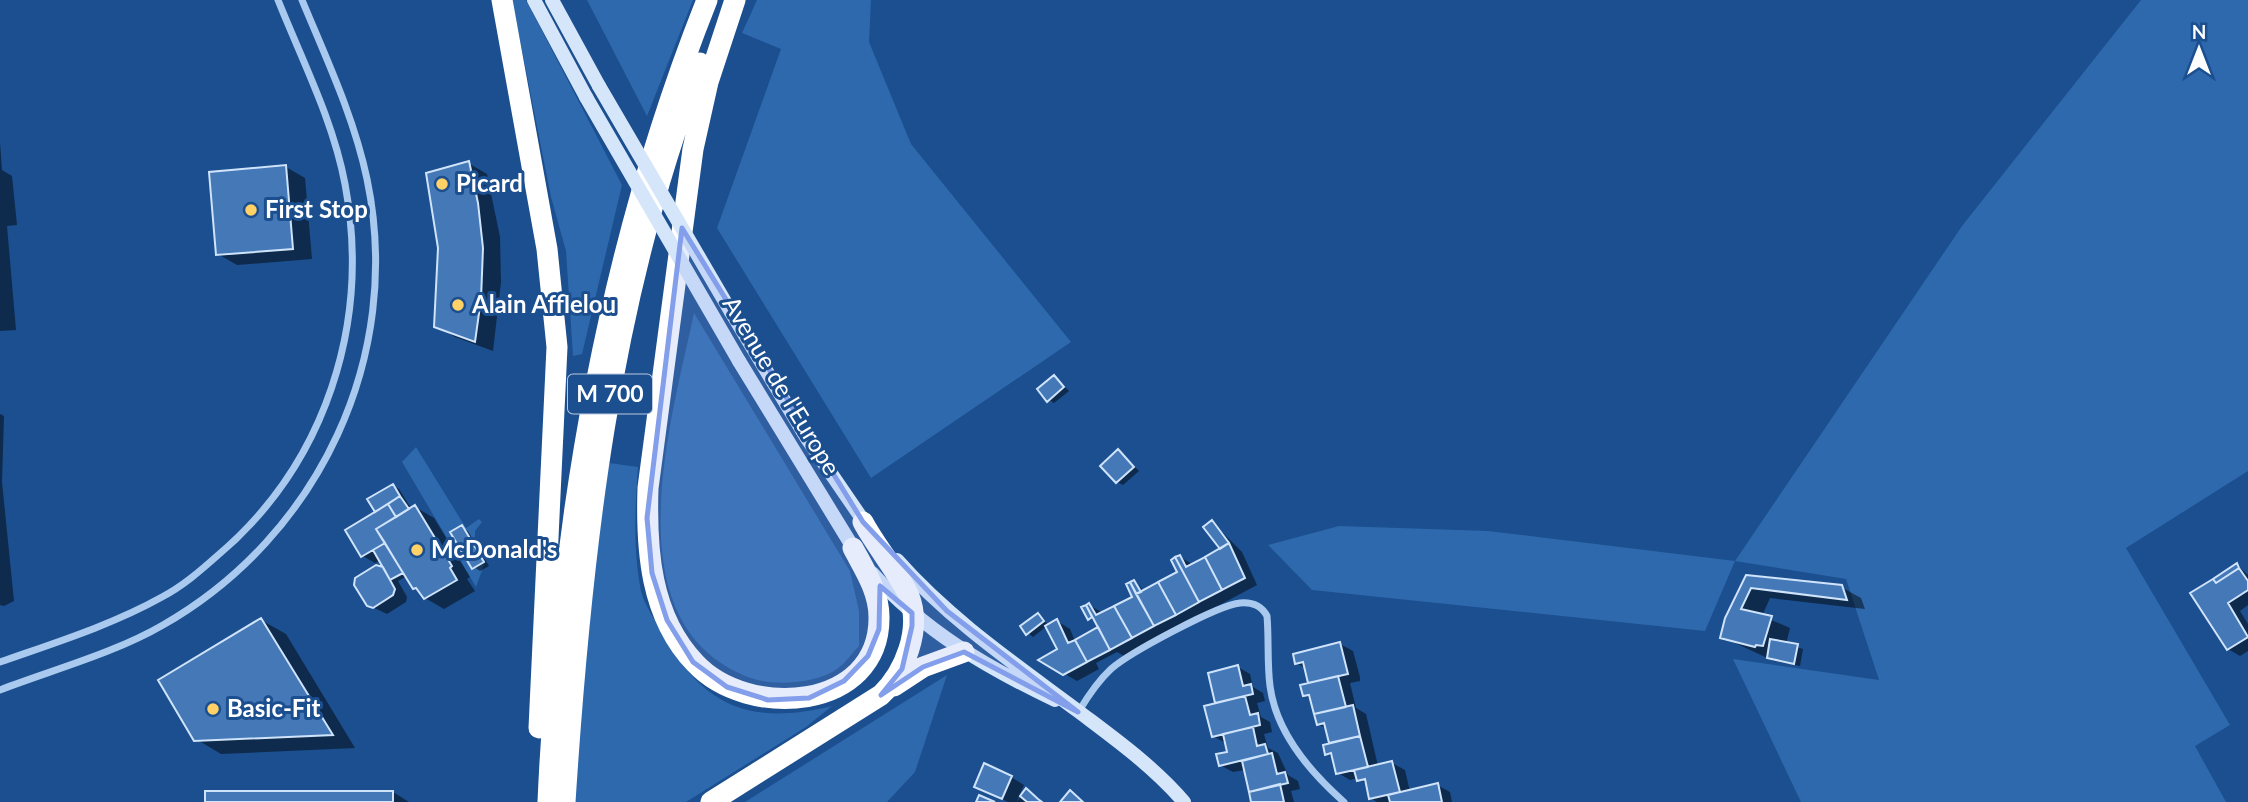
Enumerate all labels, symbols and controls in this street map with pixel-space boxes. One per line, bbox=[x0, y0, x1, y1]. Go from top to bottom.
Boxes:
north arrow bbox=[2164, 14, 2234, 84]
text: N bbox=[2192, 20, 2206, 43]
place label: Picard bbox=[456, 168, 523, 197]
marker: Picard bbox=[434, 176, 450, 192]
place label: First Stop bbox=[265, 194, 368, 223]
marker: First Stop bbox=[243, 202, 259, 218]
place label: Alain Afflelou bbox=[471, 289, 616, 318]
street label: Avenue de l'Europe bbox=[718, 291, 847, 480]
marker: Alain Afflelou bbox=[450, 297, 466, 313]
road number: M 700 bbox=[568, 374, 652, 414]
place label: McDonald's bbox=[431, 534, 557, 563]
marker: McDonald's bbox=[409, 542, 425, 558]
place label: Basic-Fit bbox=[227, 693, 321, 722]
marker: Basic-Fit bbox=[205, 701, 221, 717]

